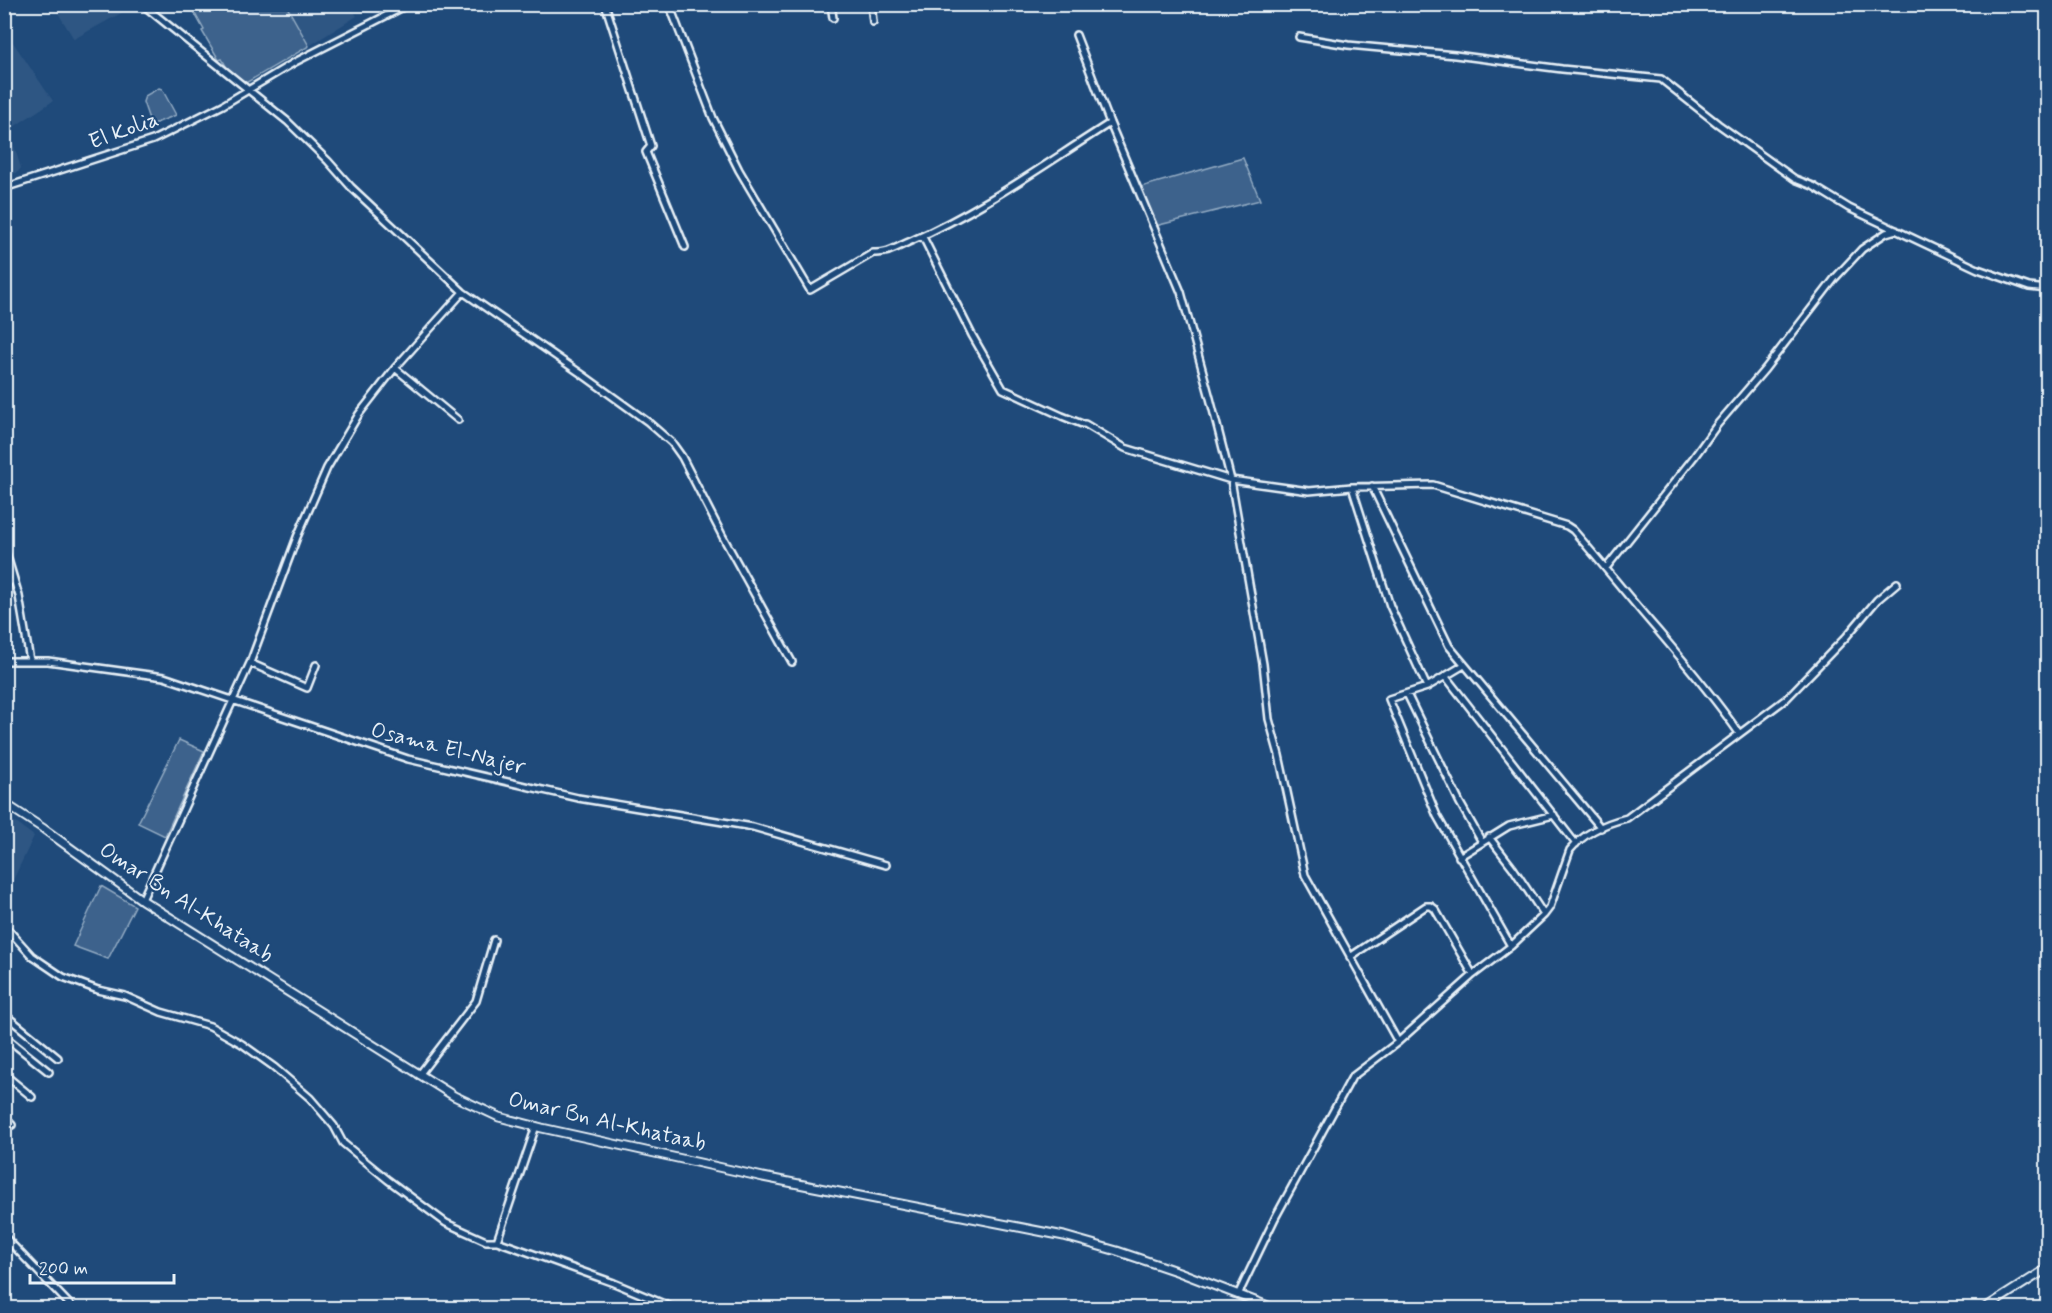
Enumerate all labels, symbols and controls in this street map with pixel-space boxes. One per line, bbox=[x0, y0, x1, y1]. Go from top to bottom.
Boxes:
street label: El Kolia bbox=[85, 105, 163, 157]
street label: Osama El-Najer bbox=[368, 716, 529, 783]
street label: Omar Bn Al-Khataab bbox=[94, 836, 278, 970]
street label: Omar Bn Al-Khataab bbox=[505, 1086, 709, 1158]
scale bar bbox=[30, 1247, 174, 1285]
text: 200 m bbox=[39, 1257, 88, 1281]

